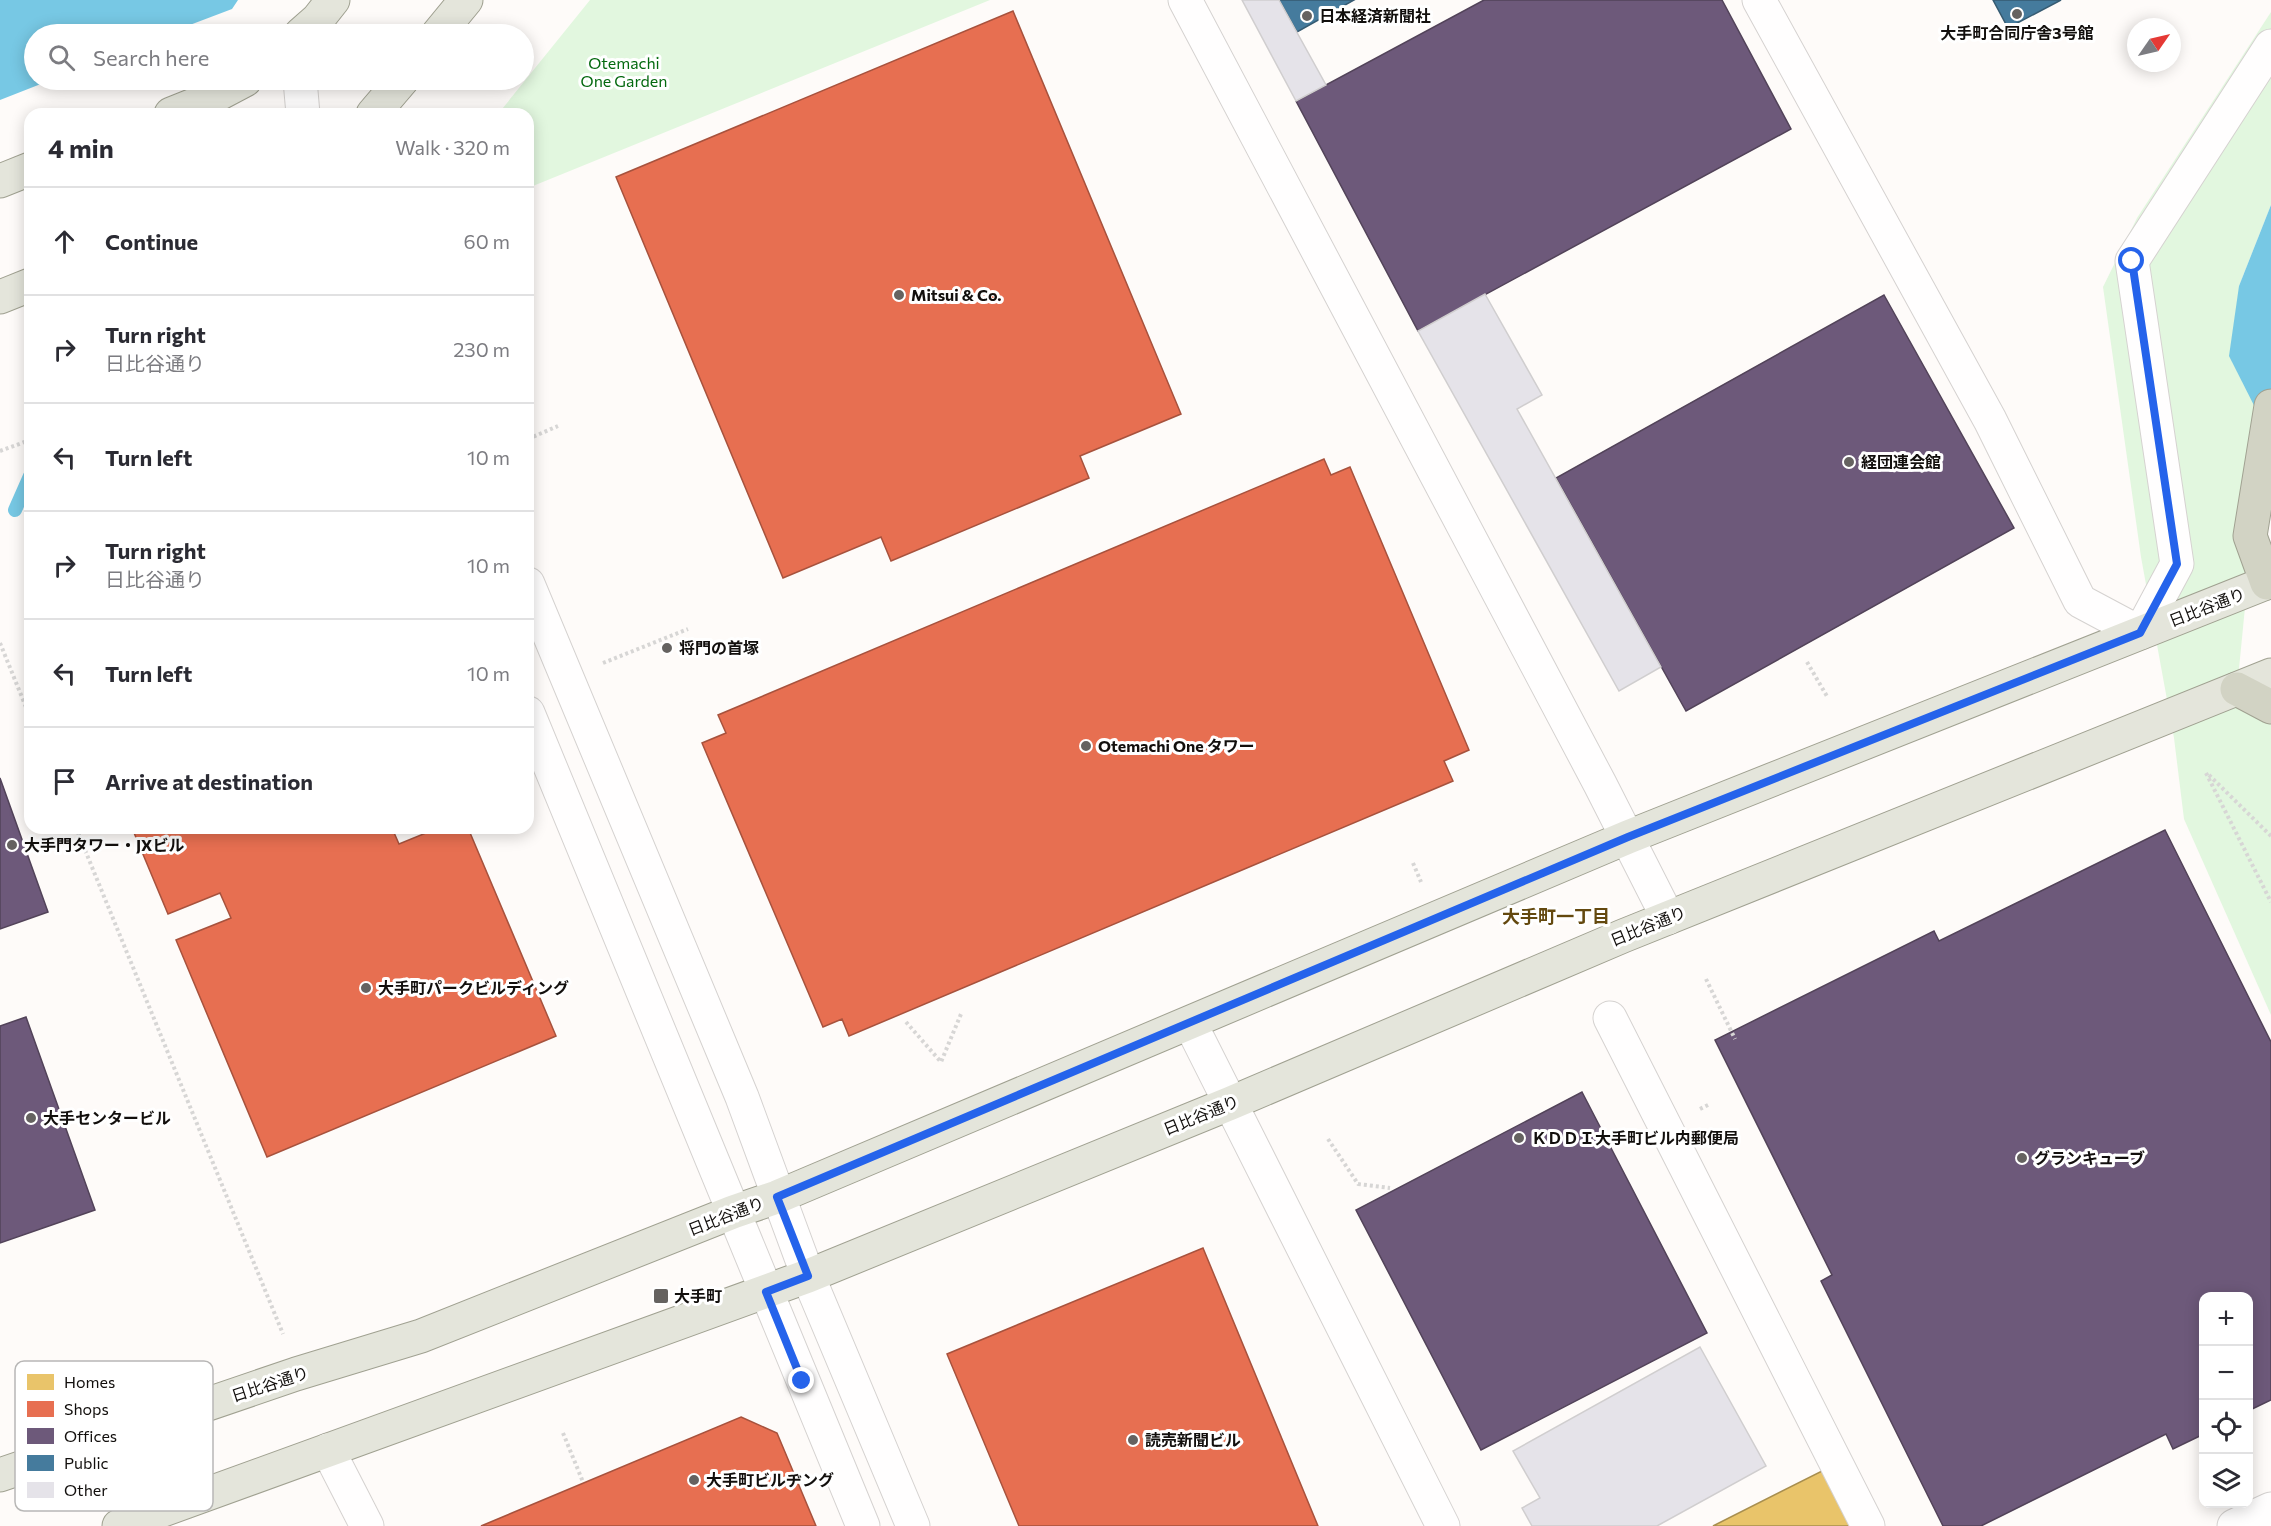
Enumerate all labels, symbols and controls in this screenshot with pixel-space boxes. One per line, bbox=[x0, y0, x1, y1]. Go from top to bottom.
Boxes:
place label: 日本経済新聞社 bbox=[1319, 6, 1431, 25]
marker: 大手町合同庁舎3号館 bbox=[2010, 7, 2024, 21]
marker: 日本経済新聞社 bbox=[1300, 9, 1314, 23]
north arrow bbox=[2127, 18, 2181, 72]
place label: 大手町合同庁舎3号館 bbox=[1940, 23, 2094, 42]
search box bbox=[24, 24, 534, 90]
icon: search bbox=[45, 41, 78, 74]
text: Search here bbox=[93, 44, 209, 71]
park label: Otemachi One Garden bbox=[581, 53, 667, 90]
text: 4 min bbox=[48, 132, 114, 163]
text: Walk · 320 m bbox=[395, 135, 510, 159]
icon: ahead bbox=[48, 225, 81, 258]
text: Continue bbox=[105, 228, 198, 255]
text: 60 m bbox=[464, 229, 510, 253]
route start bbox=[2118, 247, 2144, 273]
place label: Mitsui & Co. bbox=[911, 285, 1001, 304]
marker: Mitsui & Co. bbox=[892, 288, 906, 302]
text: Turn right bbox=[105, 321, 206, 348]
icon: right bbox=[48, 333, 81, 366]
text: 230 m bbox=[453, 337, 510, 361]
text: 日比谷通り bbox=[105, 351, 205, 375]
icon: left bbox=[48, 441, 81, 474]
text: Turn left bbox=[105, 444, 192, 471]
text: 10 m bbox=[467, 445, 510, 469]
place label: 経団連会館 bbox=[1861, 452, 1941, 471]
marker: 経団連会館 bbox=[1842, 455, 1856, 469]
text: Turn right bbox=[105, 537, 206, 564]
icon: right bbox=[48, 549, 81, 582]
text: 10 m bbox=[467, 553, 510, 577]
text: 日比谷通り bbox=[105, 567, 205, 591]
street label: 日比谷通り bbox=[2166, 583, 2248, 630]
place label: 将門の首塚 bbox=[679, 638, 759, 657]
marker: 将門の首塚 bbox=[660, 641, 674, 655]
icon: left bbox=[48, 657, 81, 690]
text: Turn left bbox=[105, 660, 192, 687]
text: 10 m bbox=[467, 661, 510, 685]
place label: Otemachi One タワー bbox=[1098, 736, 1255, 755]
marker: Otemachi One タワー bbox=[1079, 739, 1093, 753]
icon: arrive bbox=[48, 765, 81, 798]
text: Arrive at destination bbox=[105, 768, 313, 795]
place label: 大手門タワー・JXビル bbox=[24, 835, 184, 854]
marker: 大手門タワー・JXビル bbox=[5, 838, 19, 852]
street label: 日比谷通り bbox=[1607, 902, 1688, 949]
district label: 大手町一丁目 bbox=[1502, 905, 1610, 927]
place label: 大手町パークビルディング bbox=[378, 978, 569, 997]
marker: 大手町パークビルディング bbox=[359, 981, 373, 995]
street label: 日比谷通り bbox=[1160, 1091, 1241, 1138]
place label: 大手センタービル bbox=[43, 1108, 171, 1127]
marker: 大手センタービル bbox=[24, 1111, 38, 1125]
place label: ＫＤＤＩ大手町ビル内郵便局 bbox=[1531, 1128, 1739, 1147]
marker: ＫＤＤＩ大手町ビル内郵便局 bbox=[1512, 1131, 1526, 1145]
place label: グランキューブ bbox=[2034, 1148, 2145, 1167]
marker: グランキューブ bbox=[2015, 1151, 2029, 1165]
street label: 日比谷通り bbox=[685, 1192, 767, 1239]
place label: 大手町 bbox=[674, 1286, 722, 1305]
marker: 大手町 bbox=[652, 1287, 670, 1305]
map controls bbox=[2199, 1292, 2253, 1508]
button: + bbox=[2199, 1292, 2253, 1346]
button: − bbox=[2199, 1346, 2253, 1400]
legend bbox=[15, 1361, 213, 1511]
street label: 日比谷通り bbox=[229, 1362, 311, 1405]
route end bbox=[788, 1367, 814, 1393]
text: Homes bbox=[64, 1372, 115, 1391]
text: Shops bbox=[64, 1399, 109, 1418]
button: locate bbox=[2199, 1400, 2253, 1454]
text: Offices bbox=[64, 1426, 117, 1445]
place label: 読売新聞ビル bbox=[1145, 1430, 1241, 1449]
marker: 読売新聞ビル bbox=[1126, 1433, 1140, 1447]
text: Public bbox=[64, 1453, 109, 1472]
button: layers bbox=[2199, 1454, 2253, 1508]
place label: 大手町ビルヂング bbox=[706, 1470, 834, 1489]
marker: 大手町ビルヂング bbox=[687, 1473, 701, 1487]
text: Other bbox=[64, 1480, 108, 1499]

